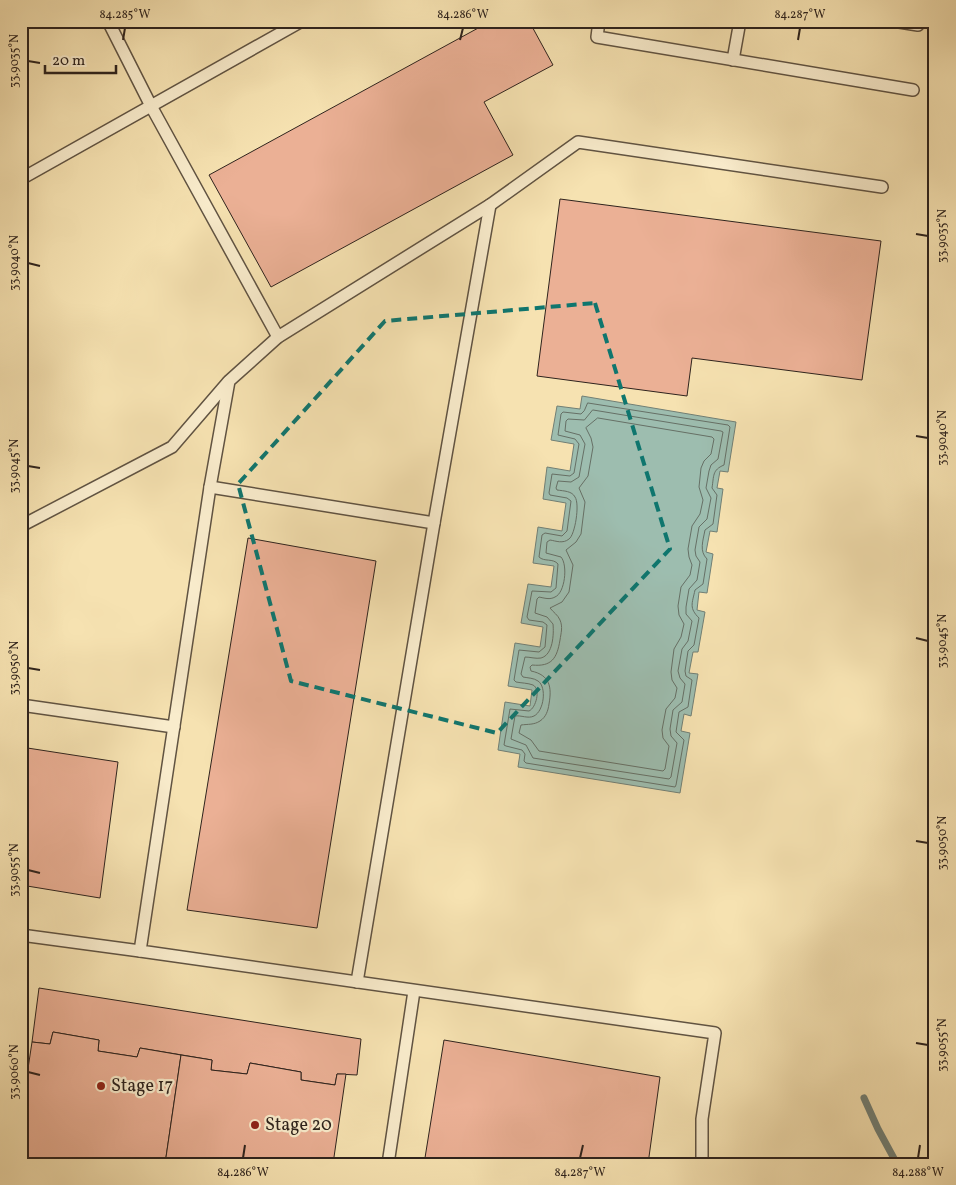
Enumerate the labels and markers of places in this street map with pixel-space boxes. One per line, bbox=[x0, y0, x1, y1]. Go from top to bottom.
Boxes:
place label: Stage 17 bbox=[111, 1074, 173, 1099]
marker: Stage 17 bbox=[95, 1080, 107, 1092]
place label: Stage 20 bbox=[265, 1113, 332, 1138]
marker: Stage 20 bbox=[249, 1119, 261, 1131]

